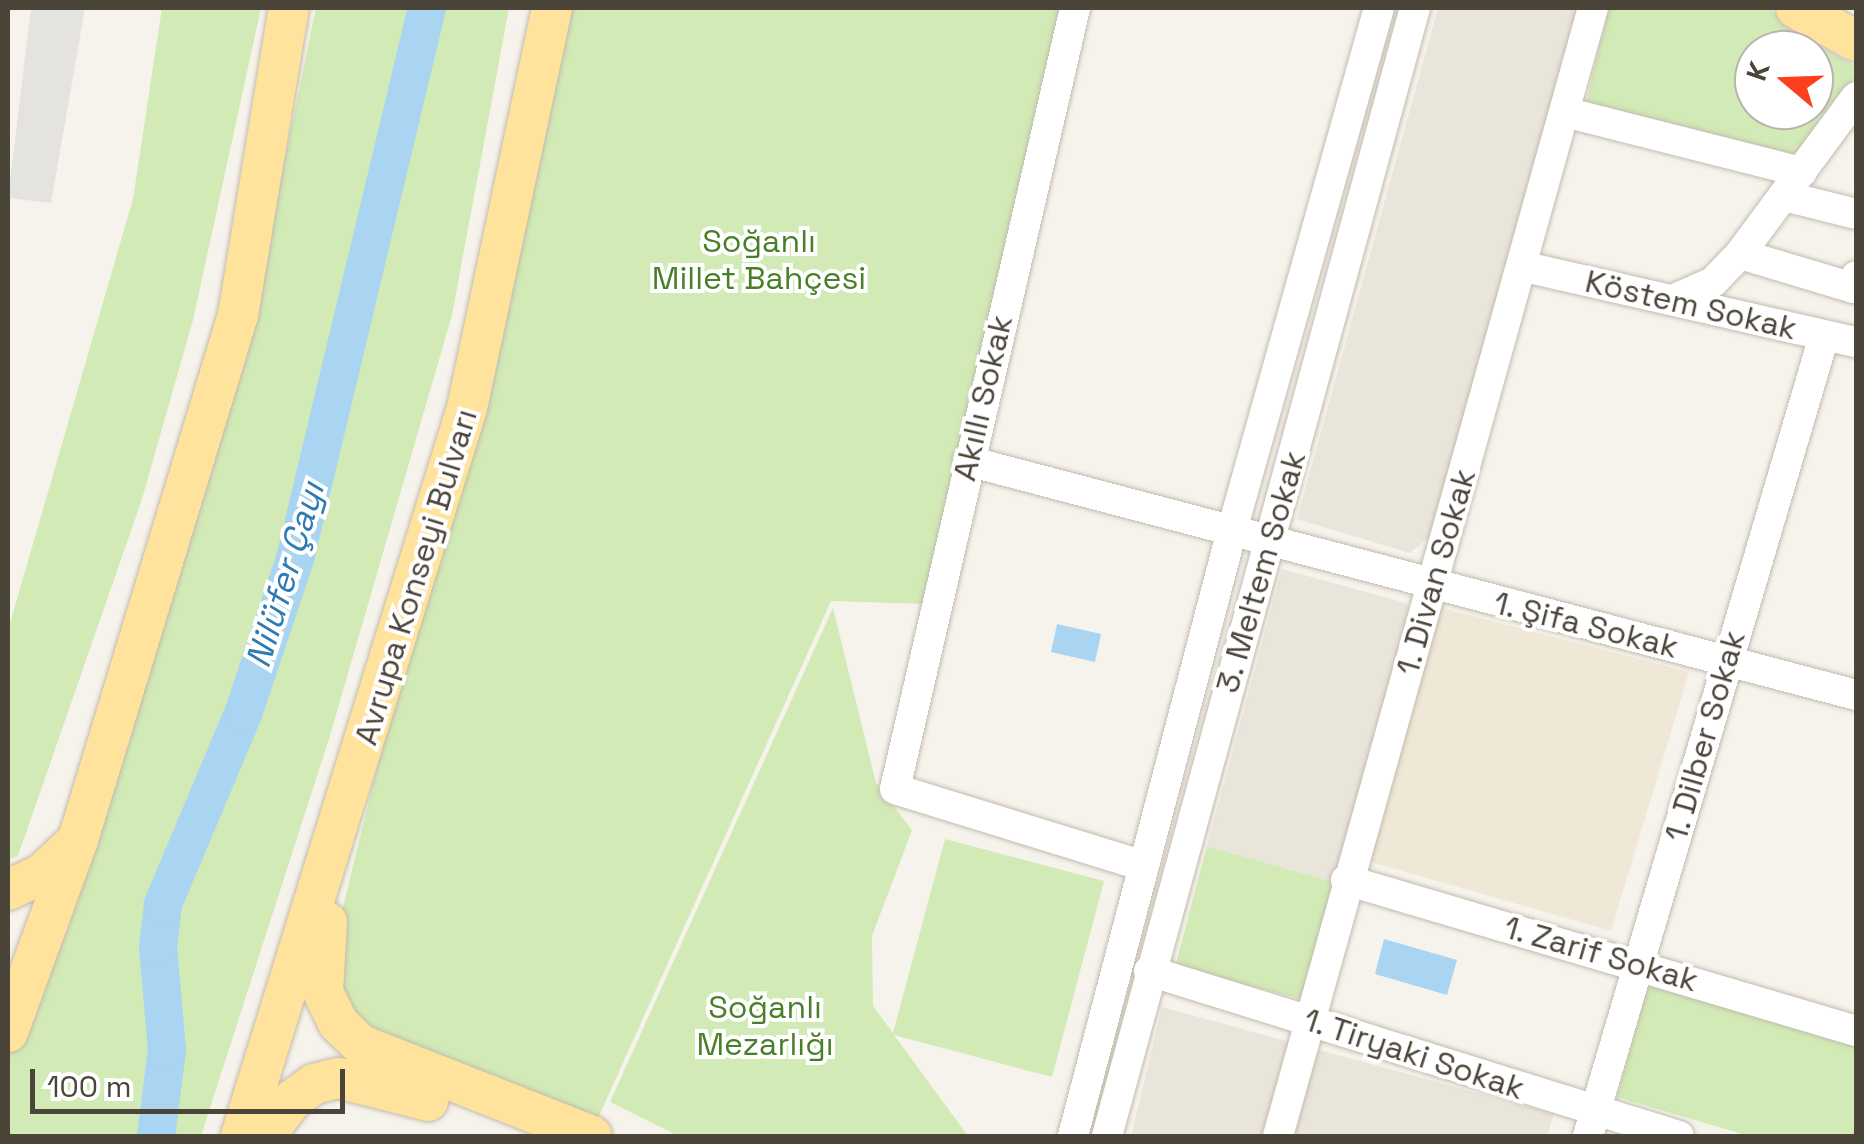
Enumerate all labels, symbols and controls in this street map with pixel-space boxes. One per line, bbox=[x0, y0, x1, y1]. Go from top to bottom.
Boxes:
north arrow bbox=[1734, 30, 1834, 130]
text: K bbox=[1738, 57, 1777, 85]
park label: Soğanlı Millet Bahçesi bbox=[652, 223, 866, 298]
street label: Köstem Sokak bbox=[1582, 262, 1800, 348]
street label: Akıllı Sokak bbox=[945, 311, 1021, 485]
street label: Avrupa Konseyi Bulvarı bbox=[347, 404, 485, 750]
street label: 3. Meltem Sokak bbox=[1208, 446, 1314, 698]
street label: 1. Divan Sokak bbox=[1388, 464, 1484, 680]
water label: Nilüfer Çayı bbox=[237, 477, 333, 673]
street label: 1. Şifa Sokak bbox=[1489, 583, 1683, 667]
street label: 1. Dilber Sokak bbox=[1656, 626, 1754, 846]
street label: 1. Zarif Sokak bbox=[1499, 908, 1703, 1000]
park label: Soğanlı Mezarlığı bbox=[696, 989, 834, 1064]
street label: 1. Tiryaki Sokak bbox=[1298, 1000, 1530, 1108]
scale bar bbox=[35, 1049, 350, 1111]
text: 100 m bbox=[47, 1067, 132, 1106]

